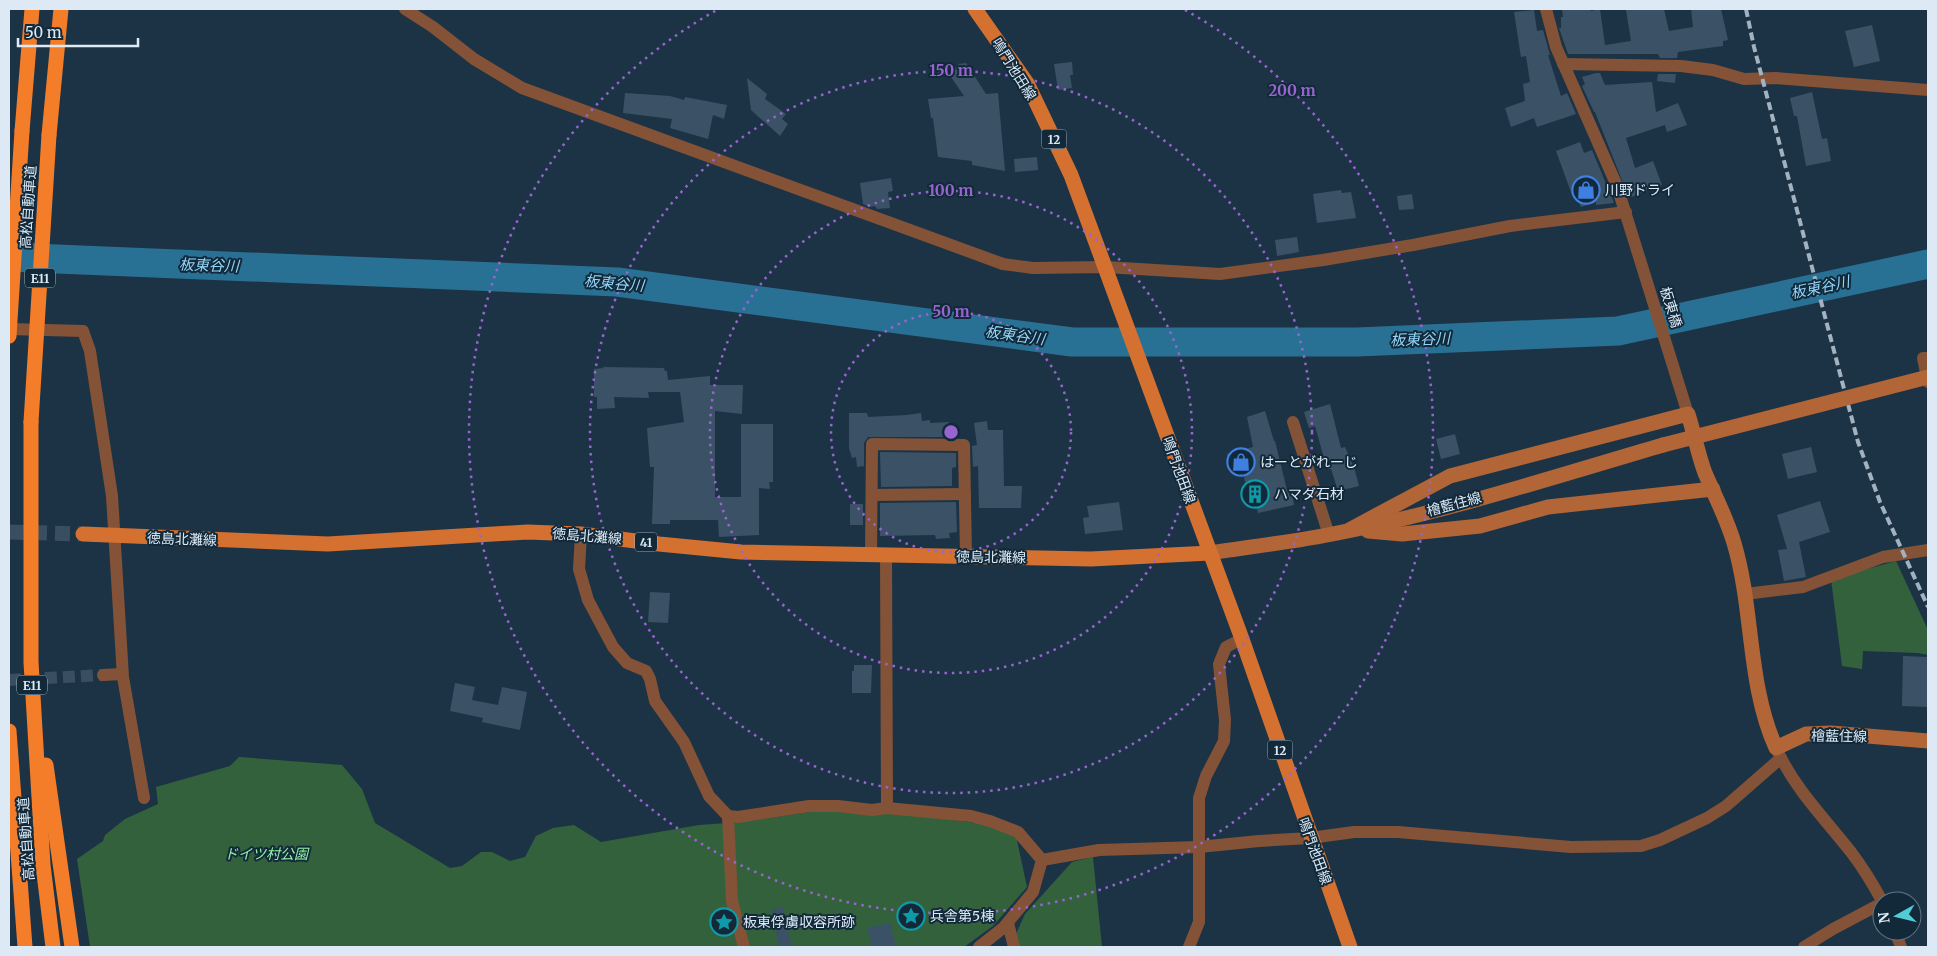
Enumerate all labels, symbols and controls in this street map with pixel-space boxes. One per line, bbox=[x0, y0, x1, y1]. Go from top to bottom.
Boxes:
scale bar bbox=[18, 15, 138, 47]
text: 50 m bbox=[25, 23, 62, 42]
street label: 鳴門池田線 bbox=[988, 35, 1040, 103]
text: 150 m bbox=[929, 61, 973, 80]
text: 200 m bbox=[1268, 81, 1316, 100]
road number: 12 bbox=[1042, 130, 1066, 148]
street label: 高松自動車道 bbox=[16, 164, 40, 250]
shop icon: 川野ドライ bbox=[1571, 175, 1601, 205]
text: 100 m bbox=[929, 181, 973, 200]
place label: 川野ドライ bbox=[1605, 181, 1675, 199]
water label: 板東谷川 bbox=[179, 254, 241, 276]
road number: E11 bbox=[25, 268, 55, 288]
water label: 板東谷川 bbox=[583, 271, 647, 295]
water label: 板東谷川 bbox=[1789, 271, 1853, 303]
street label: 板東橋 bbox=[1656, 284, 1686, 330]
text: 50 m bbox=[932, 302, 970, 321]
water label: 板東谷川 bbox=[984, 321, 1048, 349]
water label: 板東谷川 bbox=[1390, 328, 1452, 350]
centre of rings bbox=[942, 423, 960, 441]
street label: 鳴門池田線 bbox=[1159, 434, 1199, 506]
shop icon: はーとがれーじ bbox=[1226, 447, 1256, 477]
place label: はーとがれーじ bbox=[1260, 453, 1358, 471]
building icon: ハマダ石材 bbox=[1240, 479, 1270, 509]
place label: ハマダ石材 bbox=[1274, 485, 1344, 503]
street label: 檜藍住線 bbox=[1425, 488, 1483, 520]
street label: 徳島北灘線 bbox=[551, 524, 623, 548]
street label: 徳島北灘線 bbox=[147, 529, 217, 549]
road number: 41 bbox=[635, 532, 657, 552]
street label: 徳島北灘線 bbox=[956, 547, 1026, 567]
road number: E11 bbox=[17, 676, 47, 694]
street label: 檜藍住線 bbox=[1811, 727, 1867, 745]
road number: 12 bbox=[1268, 740, 1292, 760]
street label: 高松自動車道 bbox=[14, 796, 38, 882]
street label: 鳴門池田線 bbox=[1295, 815, 1335, 887]
park label: ドイツ村公園 bbox=[224, 845, 310, 863]
north arrow bbox=[1872, 891, 1922, 941]
place icon: 兵舎第5棟 bbox=[896, 901, 926, 931]
place icon: 板東俘虜収容所跡 bbox=[709, 907, 739, 937]
place label: 兵舎第5棟 bbox=[930, 907, 994, 925]
text: N bbox=[1874, 911, 1894, 925]
place label: 板東俘虜収容所跡 bbox=[743, 913, 855, 931]

